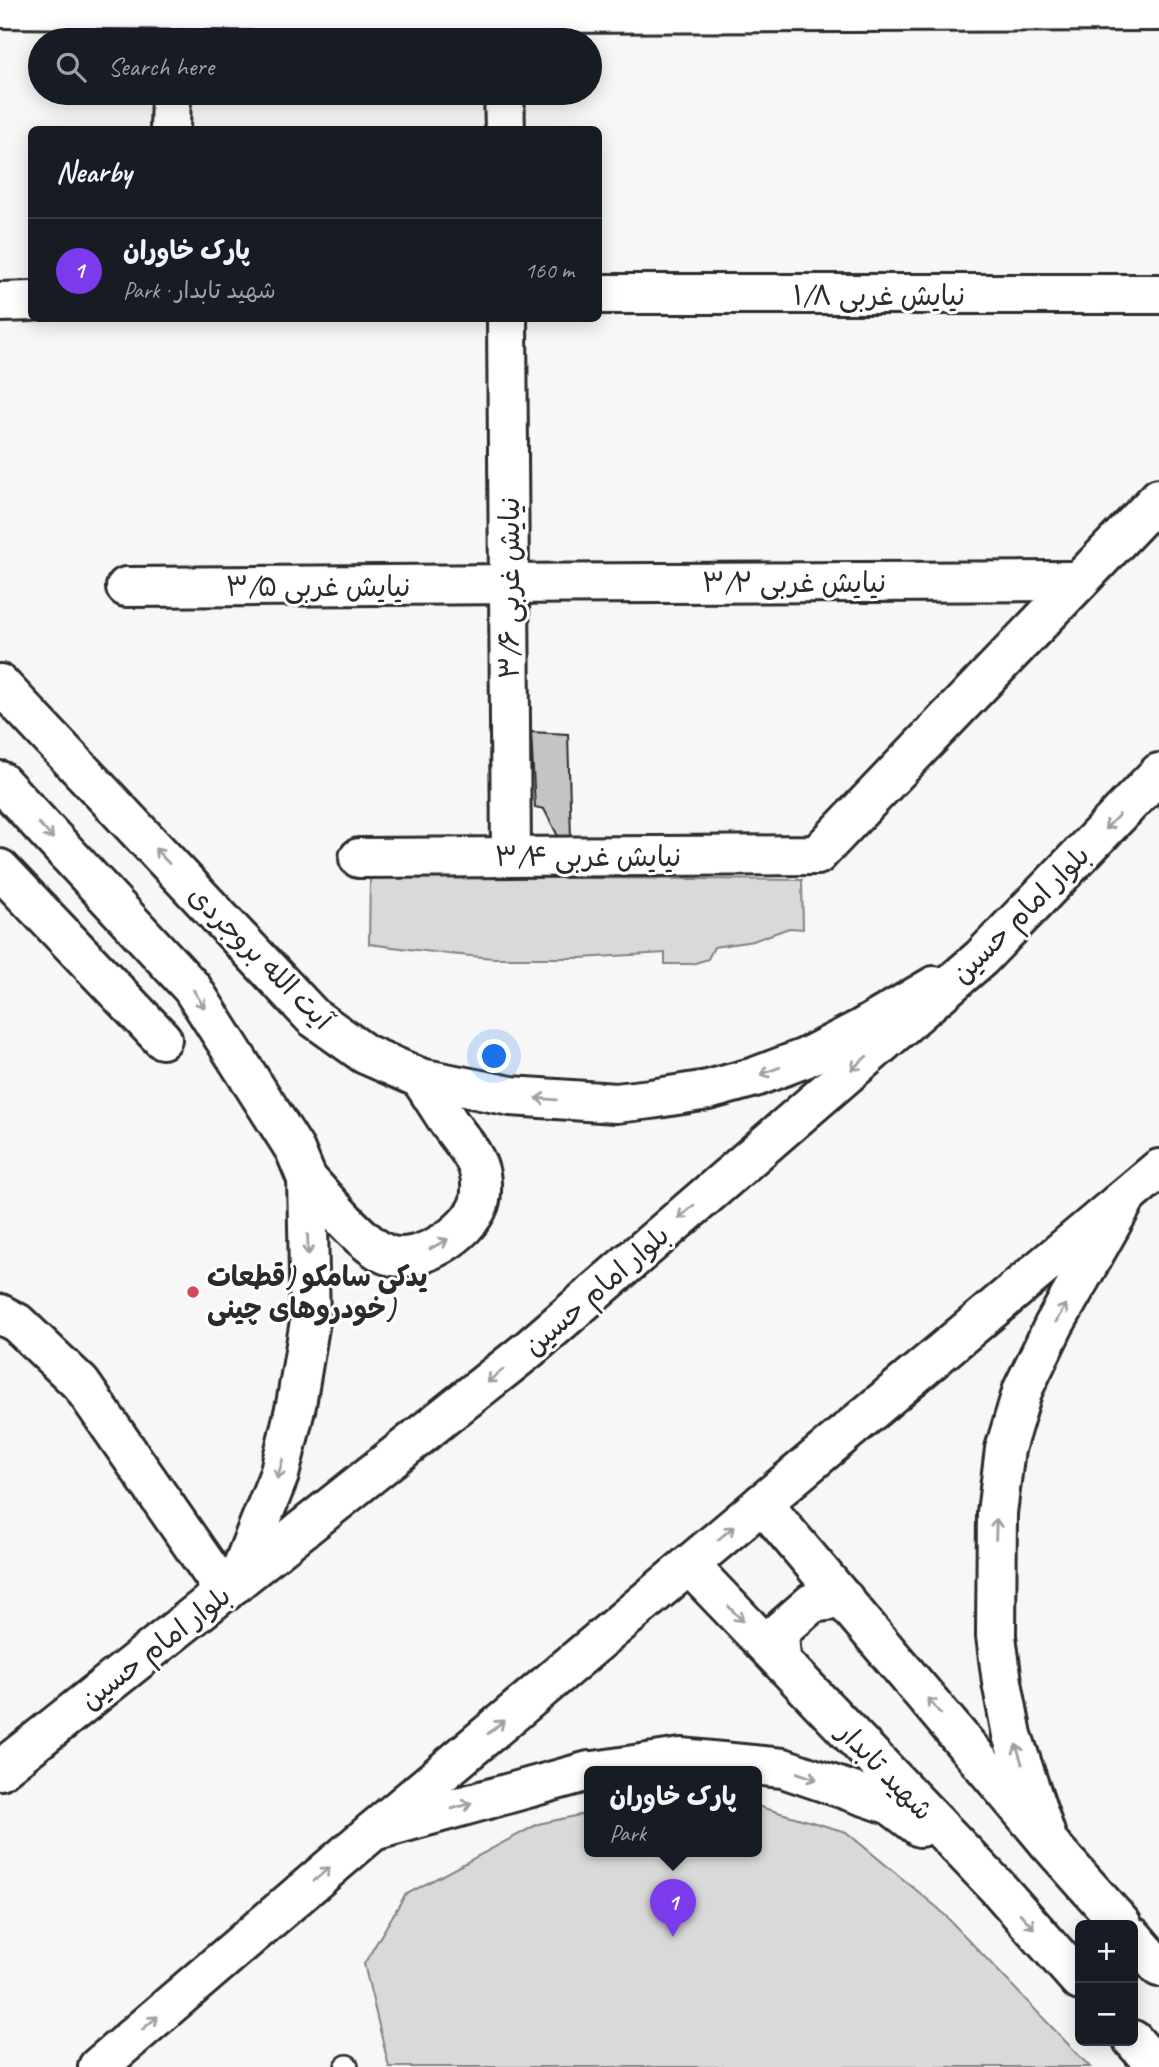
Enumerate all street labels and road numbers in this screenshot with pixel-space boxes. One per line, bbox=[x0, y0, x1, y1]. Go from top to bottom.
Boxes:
street label: نیایش غربی ۱/۸ bbox=[793, 278, 965, 313]
street label: نیایش غربی ۳/۶ bbox=[492, 497, 527, 679]
street label: نیایش غربی ۳/۲ bbox=[702, 565, 886, 600]
street label: نیایش غربی ۳/۵ bbox=[226, 569, 410, 604]
street label: بلوار امام حسین bbox=[944, 838, 1100, 994]
street label: نیایش غربی ۳/۴ bbox=[495, 839, 681, 874]
street label: آیت الله بروجردی bbox=[181, 878, 341, 1038]
street label: بلوار امام حسین bbox=[516, 1218, 679, 1366]
street label: بلوار امام حسین bbox=[73, 1578, 240, 1720]
street label: شهید تابدار bbox=[829, 1714, 941, 1828]

